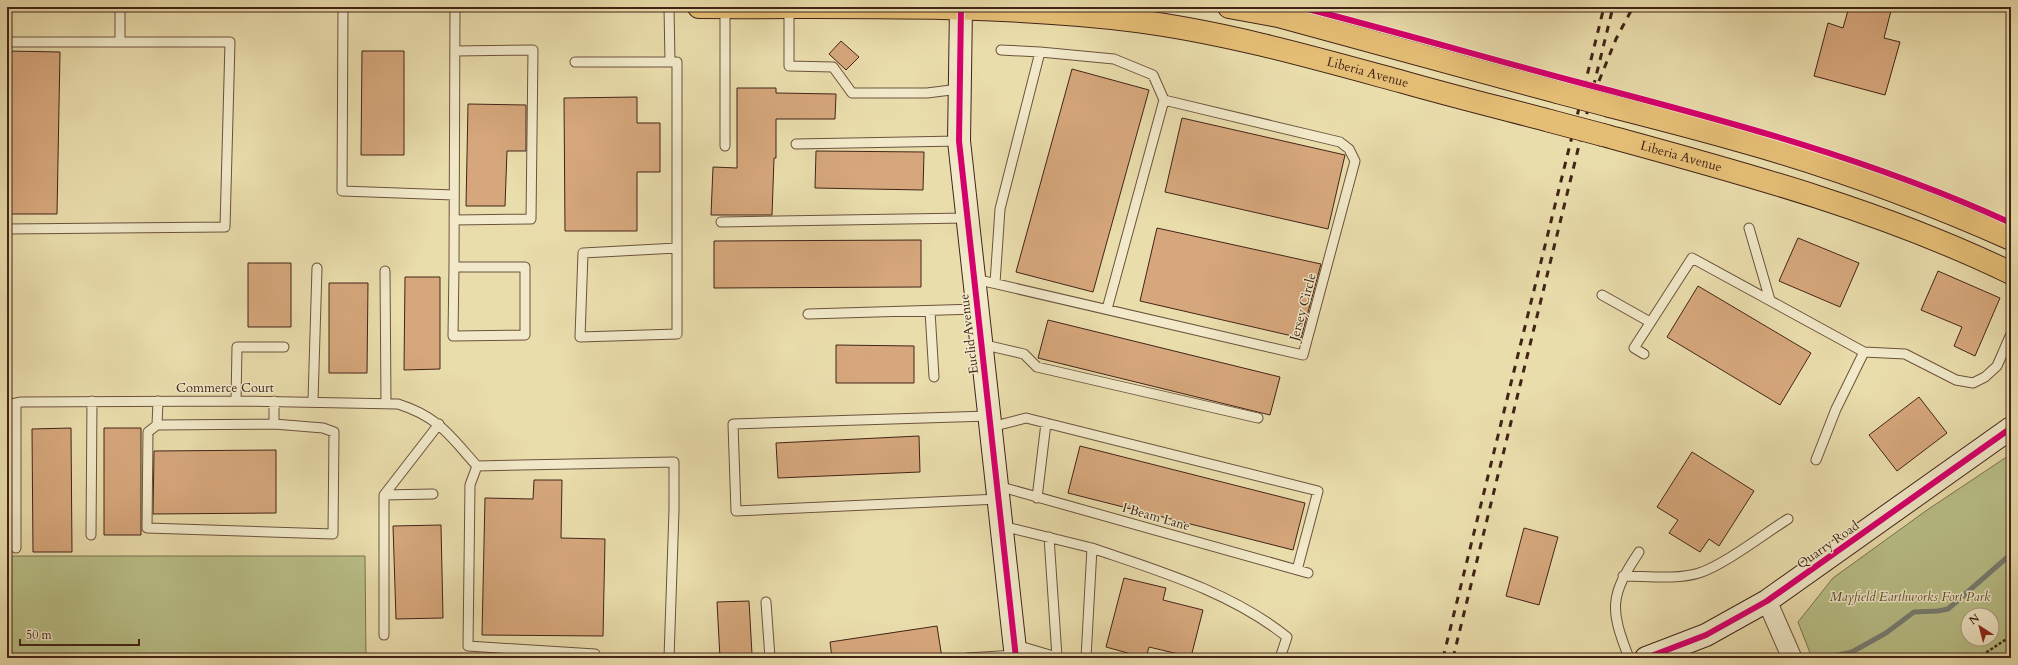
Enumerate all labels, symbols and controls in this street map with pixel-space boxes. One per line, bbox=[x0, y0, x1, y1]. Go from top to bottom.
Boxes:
street label: Liberia Avenue bbox=[1325, 53, 1411, 92]
street label: Liberia Avenue bbox=[1638, 137, 1724, 177]
street label: Jersey Circle bbox=[1285, 271, 1321, 345]
street label: Euclid Avenue bbox=[955, 293, 983, 375]
street label: Commerce Court bbox=[176, 379, 274, 397]
street label: I Beam Lane bbox=[1120, 499, 1192, 535]
street label: Quarry Road bbox=[1793, 517, 1863, 573]
park label: Mayfield Earthworks Fort Park bbox=[1830, 588, 1991, 606]
north arrow bbox=[1960, 607, 2000, 647]
text: N bbox=[1966, 610, 1983, 628]
scale bar bbox=[20, 621, 139, 647]
text: 50 m bbox=[26, 627, 53, 643]

